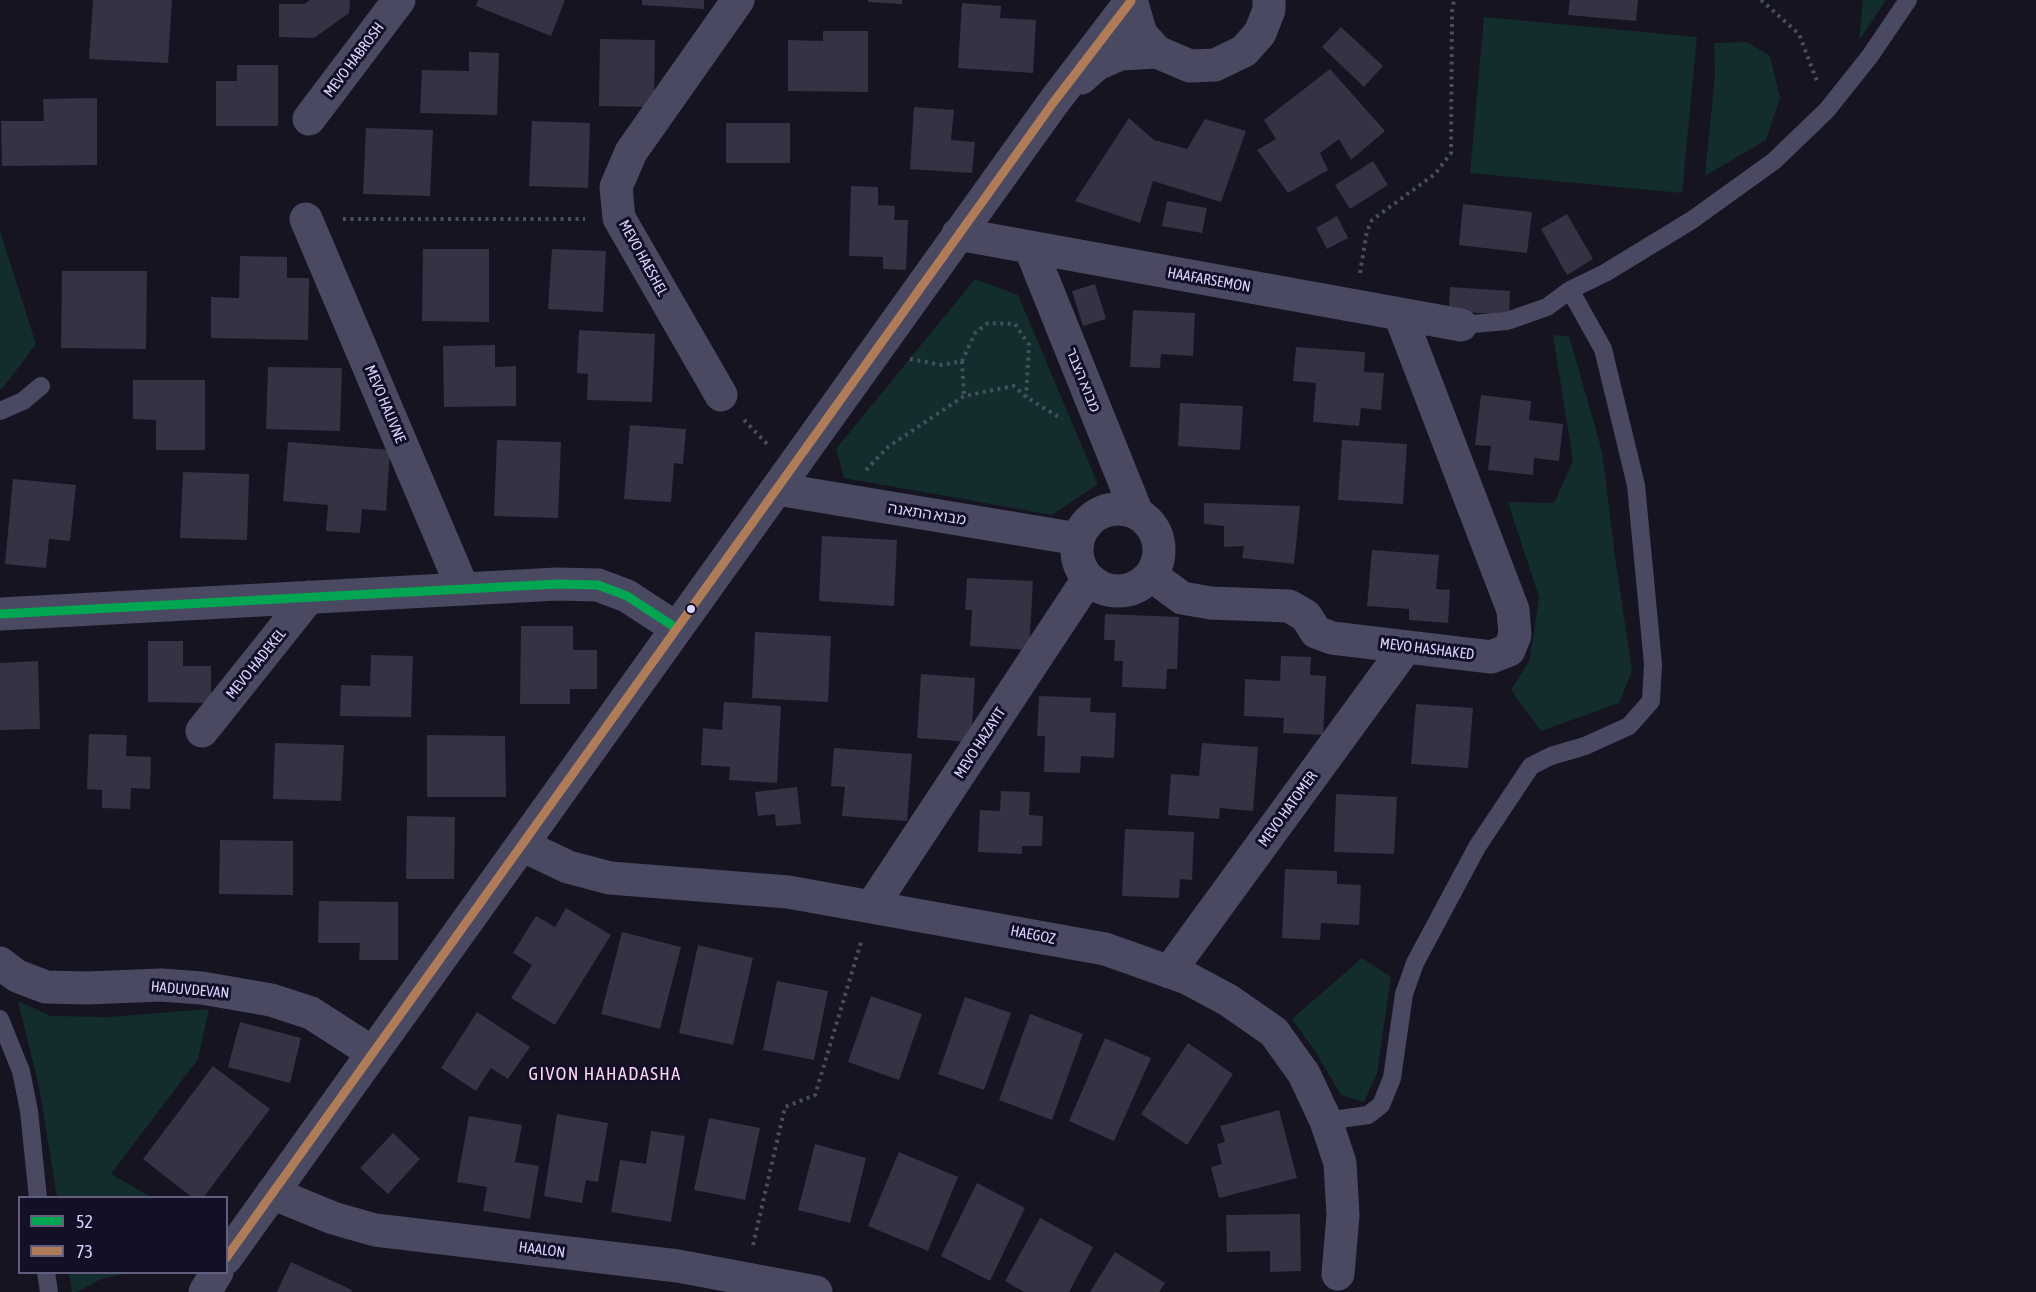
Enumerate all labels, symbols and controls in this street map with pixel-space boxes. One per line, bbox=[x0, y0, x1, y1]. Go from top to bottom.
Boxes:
street label: MEVO HABROSH bbox=[320, 19, 388, 101]
street label: MEVO HAESHEL bbox=[615, 217, 671, 299]
street label: HAAFARSEMON bbox=[1166, 264, 1252, 296]
street label: מבוא הצבר bbox=[1062, 345, 1104, 415]
street label: MEVO HALIVNE bbox=[361, 362, 409, 446]
street label: מבוא התאנה bbox=[887, 499, 967, 529]
unlabelled marker bbox=[685, 603, 697, 615]
street label: MEVO HADEKEL bbox=[222, 625, 290, 703]
street label: MEVO HASHAKED bbox=[1379, 634, 1475, 664]
street label: MEVO HAZAYIT bbox=[950, 704, 1010, 782]
street label: MEVO HATOMER bbox=[1255, 768, 1321, 850]
street label: HAEGOZ bbox=[1009, 922, 1057, 948]
street label: HADUVDEVAN bbox=[150, 978, 230, 1002]
district label: GIVON HAHADASHA bbox=[528, 1063, 682, 1085]
legend bbox=[18, 1196, 228, 1274]
text: 52 bbox=[76, 1211, 93, 1232]
street label: HAALON bbox=[518, 1238, 566, 1262]
text: 73 bbox=[76, 1241, 93, 1262]

